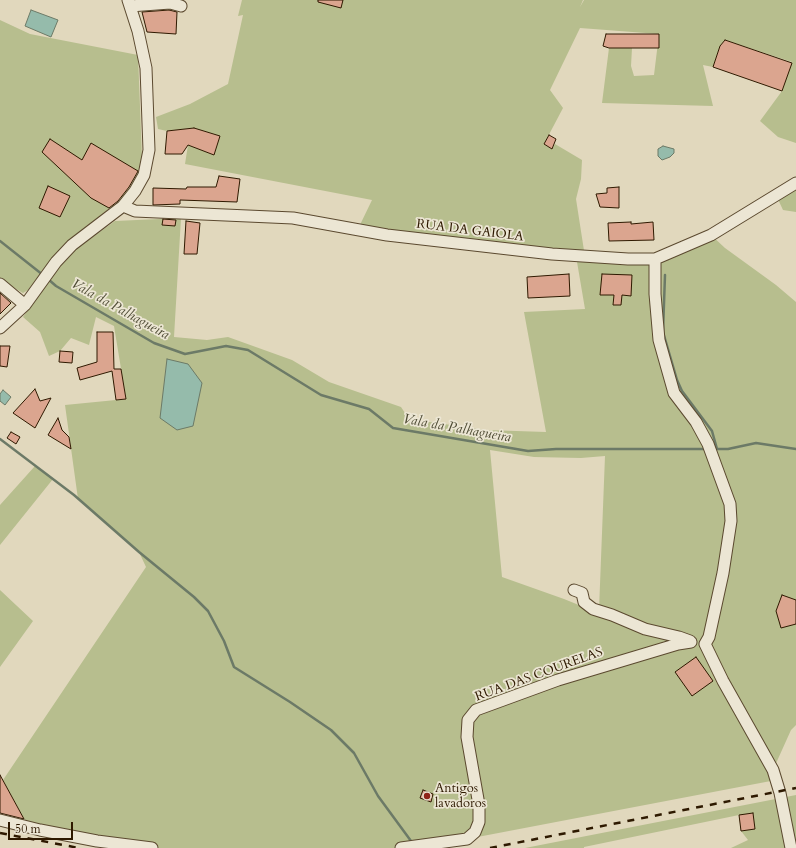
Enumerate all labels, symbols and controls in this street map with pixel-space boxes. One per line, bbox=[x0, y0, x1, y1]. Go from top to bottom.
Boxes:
street label: RUA DA GAIOLA bbox=[415, 217, 525, 245]
water label: Vala da Palhagueira bbox=[68, 276, 172, 344]
water label: Vala da Palhagueira bbox=[402, 411, 512, 447]
street label: RUA DAS COURELAS bbox=[473, 645, 605, 705]
place label: Antigos lavadoros bbox=[435, 781, 486, 812]
marker: Antigos lavadoros bbox=[422, 791, 432, 801]
scale bar bbox=[10, 814, 75, 840]
text: 50 m bbox=[15, 821, 41, 837]

